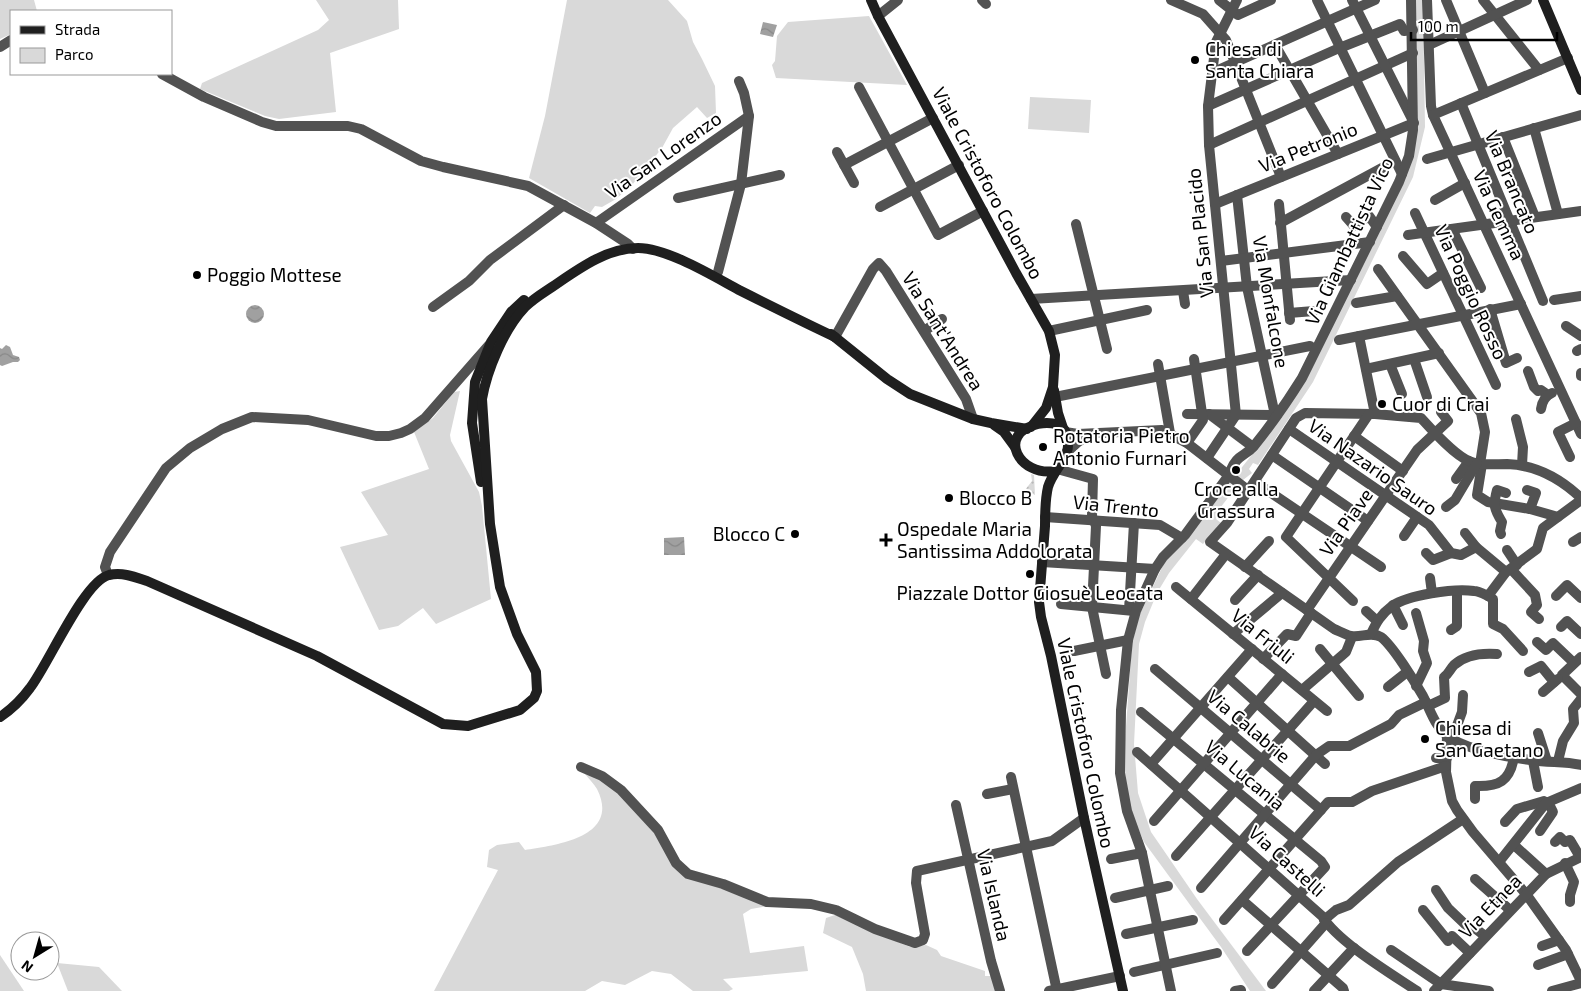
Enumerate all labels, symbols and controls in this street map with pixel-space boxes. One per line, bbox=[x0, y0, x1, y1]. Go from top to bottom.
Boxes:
legend bbox=[10, 10, 172, 75]
scale bar bbox=[1411, 10, 1557, 42]
text: 100 m bbox=[1418, 17, 1459, 35]
text: Strada bbox=[55, 20, 100, 38]
place label: Chiesa di Santa Chiara bbox=[1205, 37, 1314, 82]
text: Parco bbox=[55, 45, 94, 63]
marker: Chiesa di Santa Chiara bbox=[1189, 54, 1201, 66]
street label: Viale Cristoforo Colombo bbox=[928, 83, 1049, 283]
street label: Via San Lorenzo bbox=[600, 106, 725, 203]
street label: Via Petronio bbox=[1255, 116, 1360, 177]
street label: Via Brancato bbox=[1480, 127, 1544, 237]
street label: Via Giambattista Vico bbox=[1300, 153, 1398, 328]
street label: Via Gemma bbox=[1469, 166, 1530, 264]
street label: Via San Placido bbox=[1181, 167, 1218, 299]
street label: Via Poggio Rosso bbox=[1430, 221, 1513, 363]
street label: Via Monfalcone bbox=[1249, 234, 1294, 370]
place label: Poggio Mottese bbox=[207, 263, 342, 286]
street label: Via Sant'Andrea bbox=[898, 267, 989, 394]
marker: Poggio Mottese bbox=[191, 269, 203, 281]
place label: Cuor di Crai bbox=[1392, 392, 1489, 415]
marker: Cuor di Crai bbox=[1376, 398, 1388, 410]
street label: Via Nazario Sauro bbox=[1304, 413, 1442, 520]
place label: Rotatoria Pietro Antonio Furnari bbox=[1053, 424, 1190, 469]
marker: Rotatoria Pietro Antonio Furnari bbox=[1037, 441, 1049, 453]
marker: Croce alla Grassura bbox=[1230, 464, 1242, 476]
place label: Croce alla Grassura bbox=[1194, 477, 1278, 522]
street label: Via Piave bbox=[1314, 483, 1377, 560]
place label: Blocco B bbox=[959, 486, 1032, 509]
street label: Via Trento bbox=[1072, 490, 1160, 521]
marker: Blocco B bbox=[943, 492, 955, 504]
place label: Ospedale Maria Santissima Addolorata bbox=[897, 517, 1093, 562]
place label: Blocco C bbox=[713, 522, 785, 545]
marker: Blocco C bbox=[789, 528, 801, 540]
marker: Ospedale Maria Santissima Addolorata bbox=[879, 533, 893, 547]
marker: Piazzale Dottor Giosuè Leocata bbox=[1024, 568, 1036, 580]
place label: Piazzale Dottor Giosuè Leocata bbox=[897, 581, 1163, 604]
street label: Via Friuli bbox=[1227, 603, 1299, 668]
street label: Viale Cristoforo Colombo bbox=[1053, 636, 1120, 850]
street label: Via Calabrie bbox=[1203, 684, 1296, 767]
place label: Chiesa di San Gaetano bbox=[1435, 716, 1543, 761]
marker: Chiesa di San Gaetano bbox=[1419, 733, 1431, 745]
street label: Via Lucania bbox=[1201, 734, 1290, 815]
street label: Via Castelli bbox=[1244, 820, 1330, 901]
street label: Via Islanda bbox=[973, 846, 1016, 943]
street label: Via Etnea bbox=[1453, 869, 1526, 943]
north arrow bbox=[10, 931, 60, 981]
text: N bbox=[18, 957, 36, 977]

